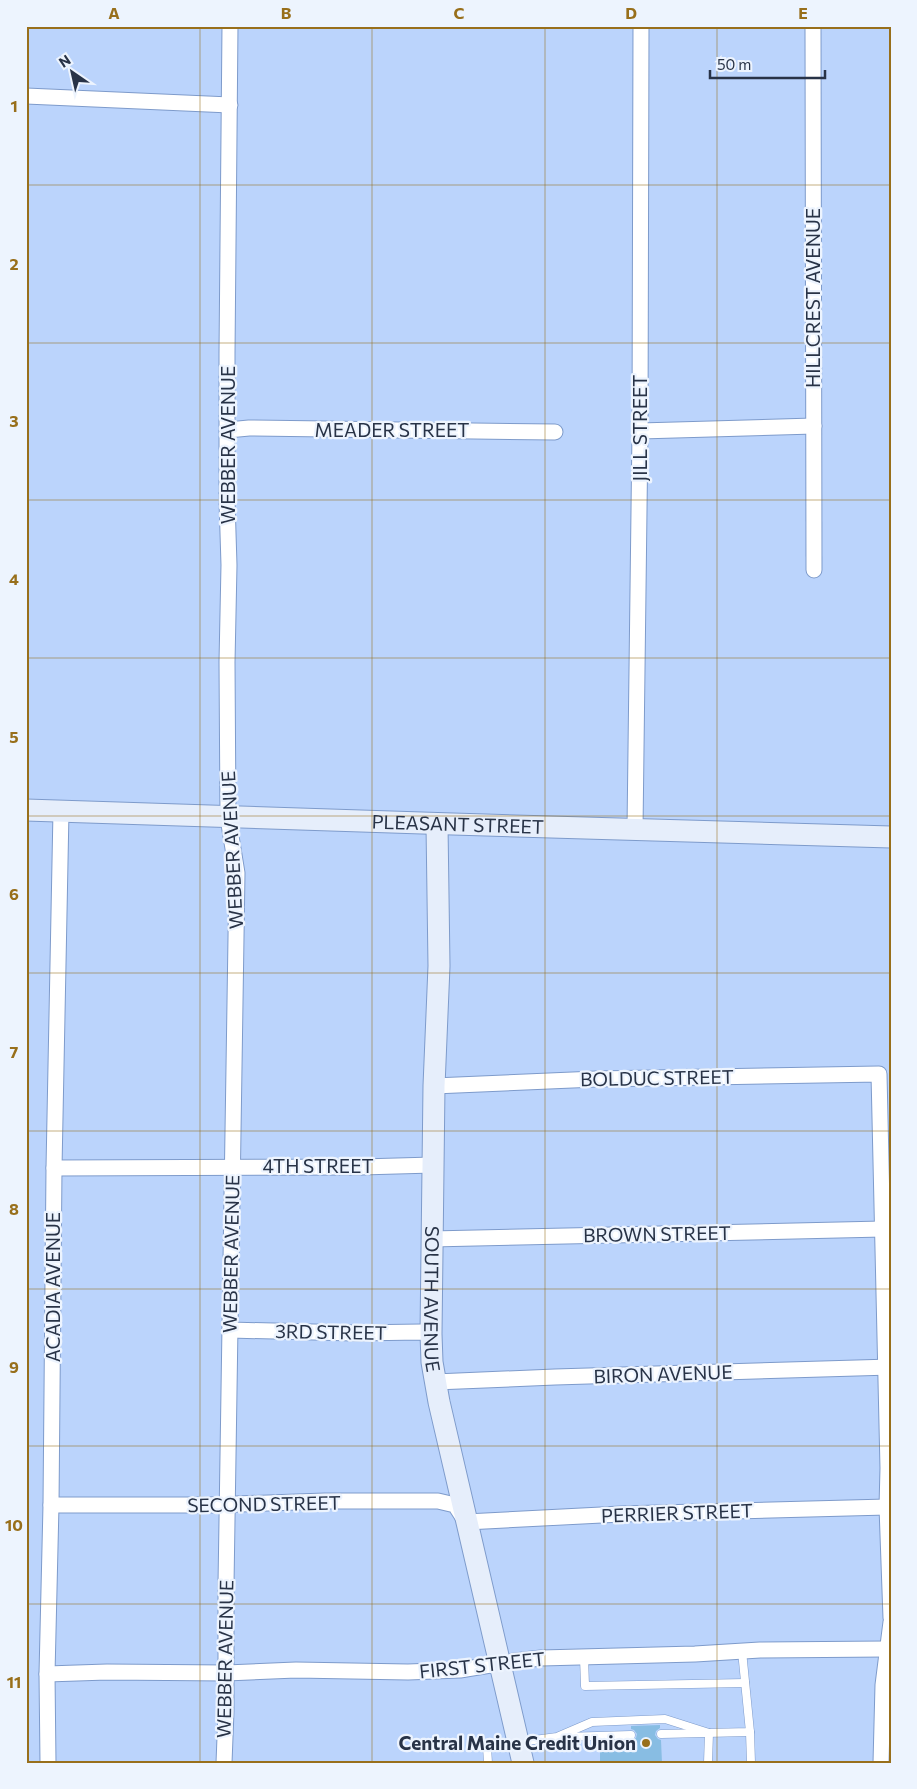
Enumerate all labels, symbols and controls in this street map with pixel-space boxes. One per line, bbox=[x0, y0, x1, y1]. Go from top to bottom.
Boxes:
text: A bbox=[108, 3, 120, 22]
text: B bbox=[281, 3, 292, 22]
text: C bbox=[454, 3, 465, 22]
text: D bbox=[625, 3, 637, 22]
text: E bbox=[798, 3, 808, 22]
north arrow bbox=[48, 48, 98, 98]
scale bar bbox=[710, 48, 824, 80]
text: N bbox=[55, 51, 74, 71]
text: 50 m bbox=[717, 55, 751, 73]
text: 1 bbox=[10, 96, 18, 115]
street label: HILLCREST AVENUE bbox=[801, 208, 824, 388]
text: 2 bbox=[9, 254, 19, 273]
street label: WEBBER AVENUE bbox=[216, 366, 239, 524]
street label: JILL STREET bbox=[628, 375, 651, 481]
text: 3 bbox=[9, 411, 19, 430]
street label: MEADER STREET bbox=[315, 418, 469, 441]
text: 4 bbox=[9, 569, 19, 588]
text: 5 bbox=[9, 727, 19, 746]
street label: WEBBER AVENUE bbox=[216, 770, 247, 930]
street label: PLEASANT STREET bbox=[371, 810, 544, 838]
text: 6 bbox=[9, 884, 19, 903]
text: 7 bbox=[10, 1042, 19, 1061]
street label: BOLDUC STREET bbox=[580, 1065, 734, 1090]
street label: 4TH STREET bbox=[262, 1154, 374, 1177]
street label: WEBBER AVENUE bbox=[218, 1175, 243, 1333]
text: 8 bbox=[9, 1199, 19, 1218]
street label: ACADIA AVENUE bbox=[41, 1212, 64, 1362]
street label: BROWN STREET bbox=[583, 1221, 731, 1246]
street label: SOUTH AVENUE bbox=[420, 1226, 446, 1374]
street label: 3RD STREET bbox=[275, 1319, 387, 1344]
text: 9 bbox=[9, 1357, 19, 1376]
street label: BIRON AVENUE bbox=[593, 1360, 733, 1387]
street label: SECOND STREET bbox=[187, 1491, 341, 1516]
street label: PERRIER STREET bbox=[601, 1498, 753, 1527]
text: 10 bbox=[5, 1515, 23, 1534]
street label: WEBBER AVENUE bbox=[212, 1580, 237, 1738]
street label: FIRST STREET bbox=[418, 1646, 546, 1683]
text: 11 bbox=[7, 1672, 21, 1691]
place label: Central Maine Credit Union bbox=[398, 1731, 636, 1754]
marker: Central Maine Credit Union bbox=[640, 1737, 652, 1749]

